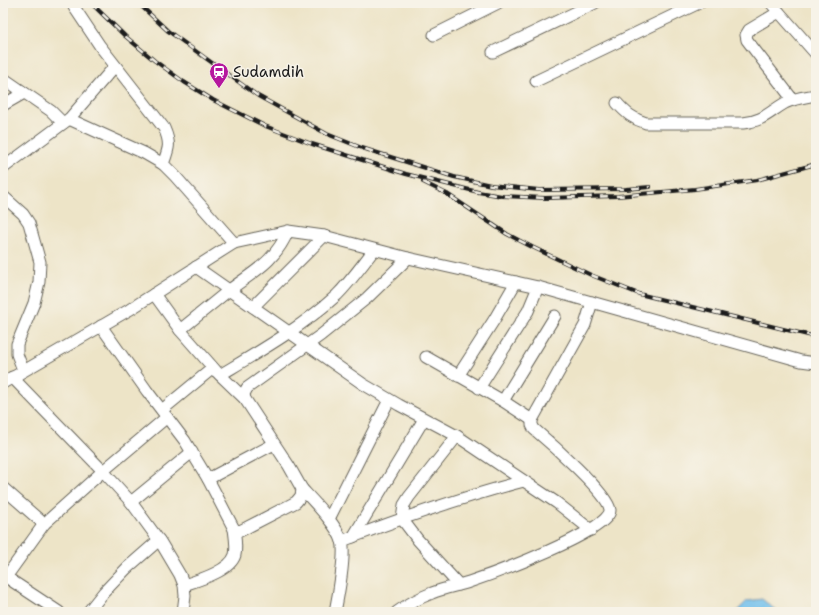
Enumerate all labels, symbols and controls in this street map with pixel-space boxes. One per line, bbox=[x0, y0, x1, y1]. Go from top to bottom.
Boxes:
station icon: Sudamdih bbox=[208, 61, 230, 89]
place label: Sudamdih bbox=[233, 62, 304, 82]

